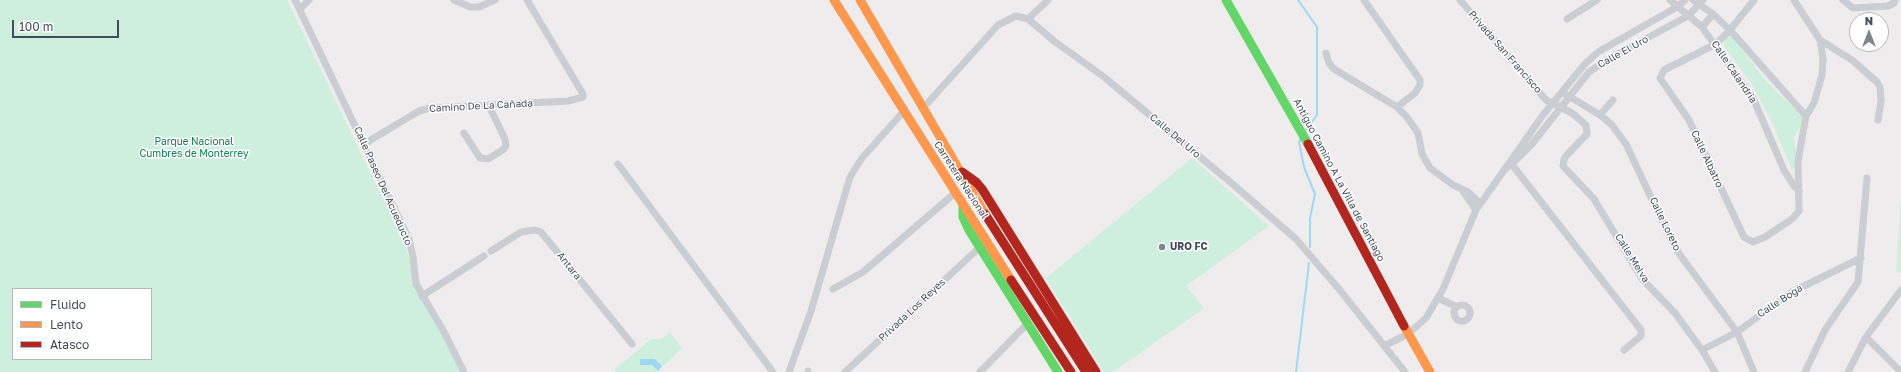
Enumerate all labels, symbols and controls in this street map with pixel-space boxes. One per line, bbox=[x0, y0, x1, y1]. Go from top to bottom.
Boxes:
street label: Privada San Francisco bbox=[1466, 8, 1544, 96]
scale bar bbox=[14, 12, 121, 38]
north arrow bbox=[1849, 12, 1889, 52]
text: N bbox=[1865, 14, 1873, 27]
text: 100 m bbox=[19, 19, 53, 34]
street label: Calle El Uro bbox=[1596, 33, 1650, 71]
street label: Calle Calandria bbox=[1709, 38, 1759, 106]
street label: Antiguo Camino A La Villa de Santiago bbox=[1291, 96, 1387, 264]
street label: Camino De La Cañada bbox=[429, 97, 533, 115]
street label: Calle Del Uro bbox=[1147, 111, 1203, 161]
street label: Calle Paseo Del Acueducto bbox=[351, 125, 415, 247]
street label: Calle Albatro bbox=[1688, 128, 1726, 190]
park label: Parque Nacional Cumbres de Monterrey bbox=[139, 136, 249, 160]
street label: Carretera Nacional bbox=[931, 139, 991, 221]
street label: Calle Loreto bbox=[1647, 195, 1683, 253]
street label: Calle Melva bbox=[1612, 231, 1652, 285]
place label: URO FC bbox=[1170, 241, 1207, 253]
marker: URO FC bbox=[1157, 242, 1167, 252]
street label: Antara bbox=[554, 250, 584, 282]
street label: Privada Los Reyes bbox=[876, 276, 948, 344]
street label: Calle Boga bbox=[1755, 282, 1805, 320]
legend bbox=[12, 288, 152, 360]
text: Fluido bbox=[50, 297, 86, 312]
text: Lento bbox=[50, 317, 83, 332]
text: Atasco bbox=[50, 337, 89, 352]

